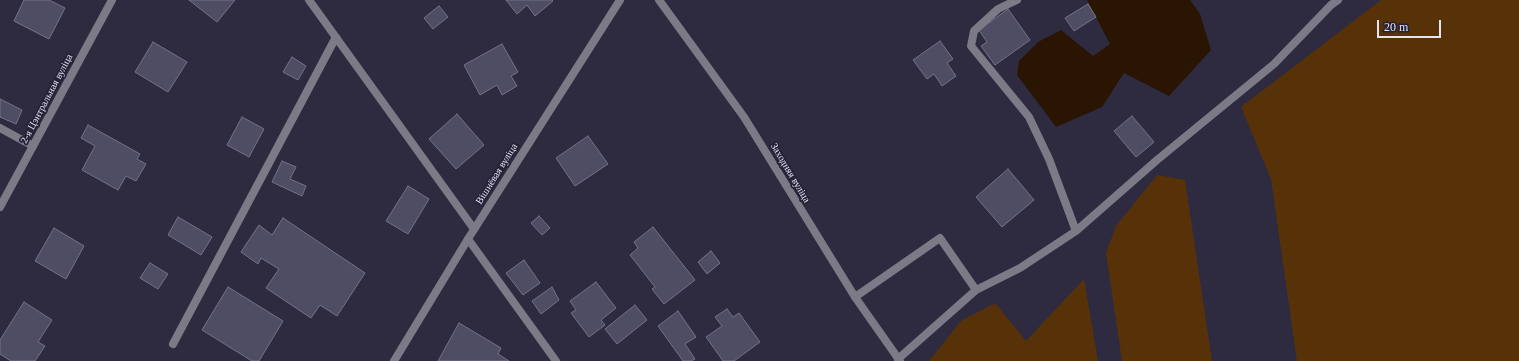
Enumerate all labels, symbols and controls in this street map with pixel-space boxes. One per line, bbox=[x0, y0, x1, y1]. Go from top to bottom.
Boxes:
scale bar bbox=[1379, 12, 1443, 38]
text: 20 m bbox=[1384, 20, 1408, 34]
street label: 2-я Цэнтральная вуліца bbox=[18, 52, 76, 146]
street label: Вішнёвая вуліца bbox=[473, 141, 521, 207]
street label: Заходняя вуліца bbox=[767, 141, 813, 205]

